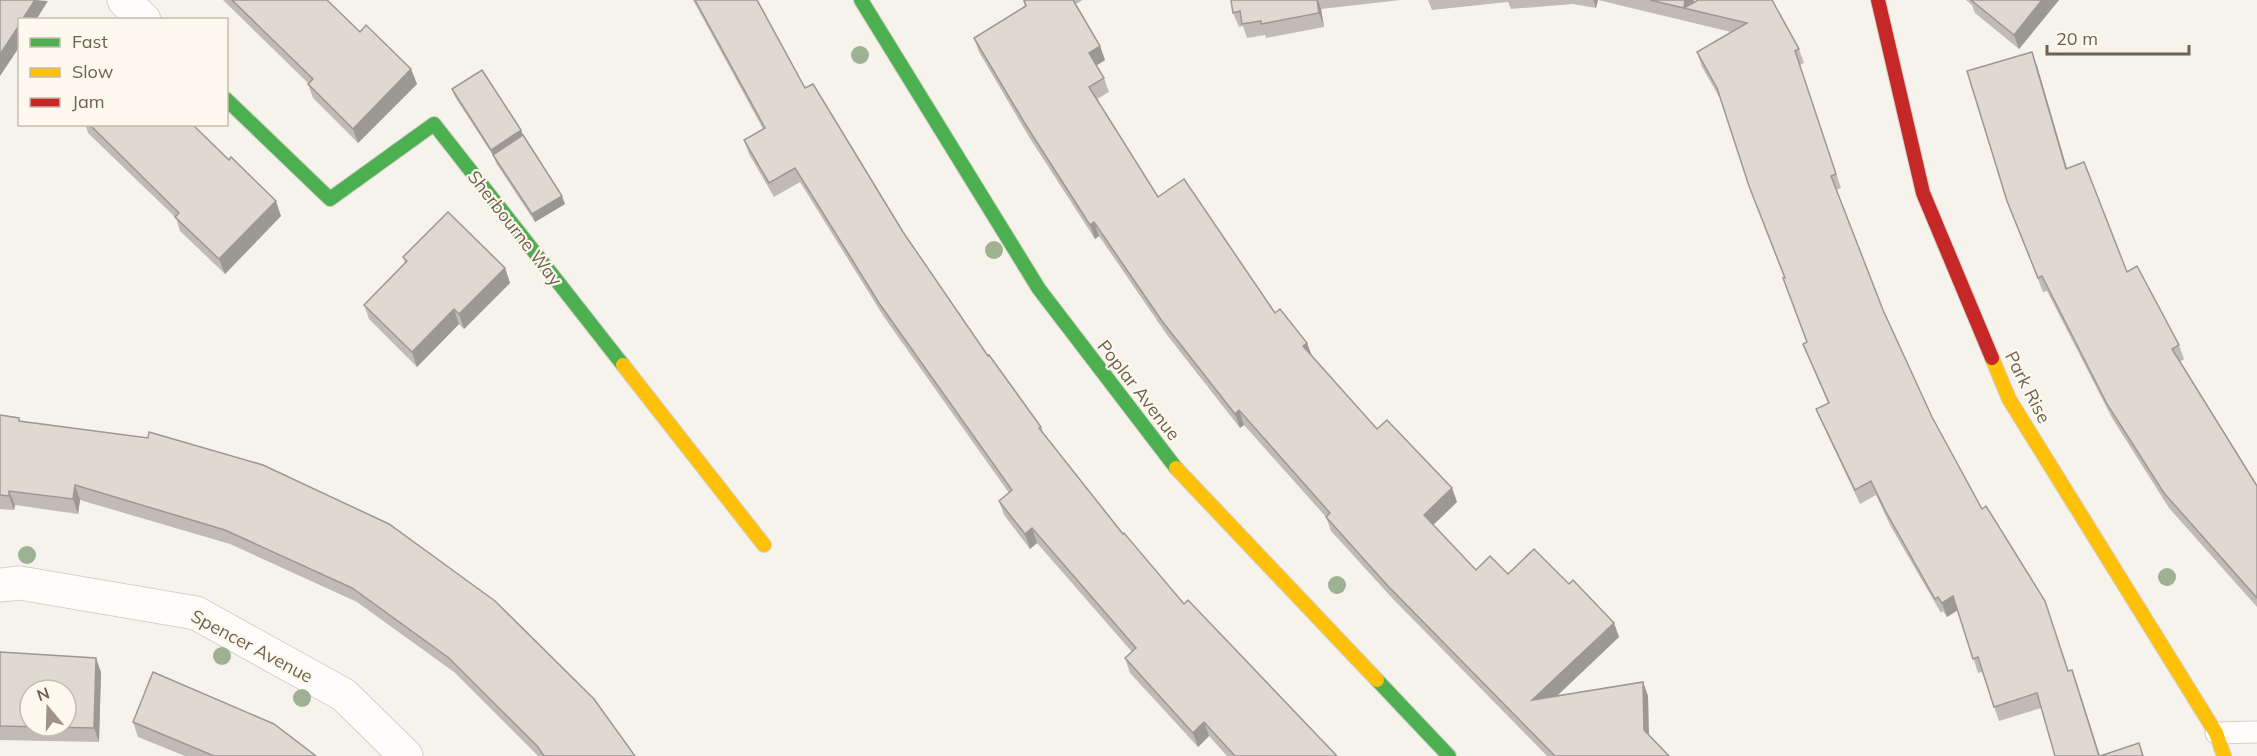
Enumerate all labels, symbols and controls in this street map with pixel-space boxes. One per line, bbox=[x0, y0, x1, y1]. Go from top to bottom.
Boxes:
legend bbox=[18, 18, 228, 126]
scale bar bbox=[2047, 18, 2190, 56]
text: 20 m bbox=[2056, 27, 2098, 50]
text: Fast bbox=[72, 30, 108, 53]
text: Slow bbox=[72, 60, 114, 83]
text: Jam bbox=[72, 90, 105, 113]
street label: Sherbourne Way bbox=[463, 166, 568, 291]
street label: Poplar Avenue bbox=[1093, 335, 1185, 445]
street label: Park Rise bbox=[2000, 347, 2056, 427]
street label: Spencer Avenue bbox=[187, 604, 317, 688]
north arrow bbox=[18, 678, 78, 738]
text: N bbox=[34, 682, 52, 705]

